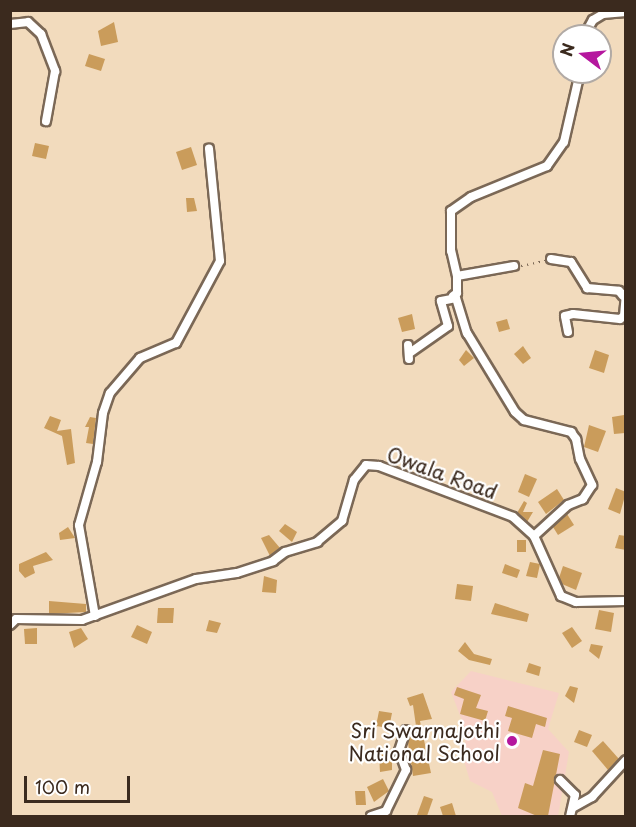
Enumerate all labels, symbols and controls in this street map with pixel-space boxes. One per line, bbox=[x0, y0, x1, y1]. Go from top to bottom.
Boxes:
north arrow bbox=[552, 24, 612, 84]
text: N bbox=[553, 40, 580, 59]
street label: Owala Road bbox=[383, 442, 501, 504]
place label: Sri Swarnajothi National School bbox=[349, 718, 500, 765]
marker: Sri Swarnajothi National School bbox=[505, 734, 519, 748]
scale bar bbox=[27, 764, 134, 802]
text: 100 m bbox=[35, 773, 90, 800]

